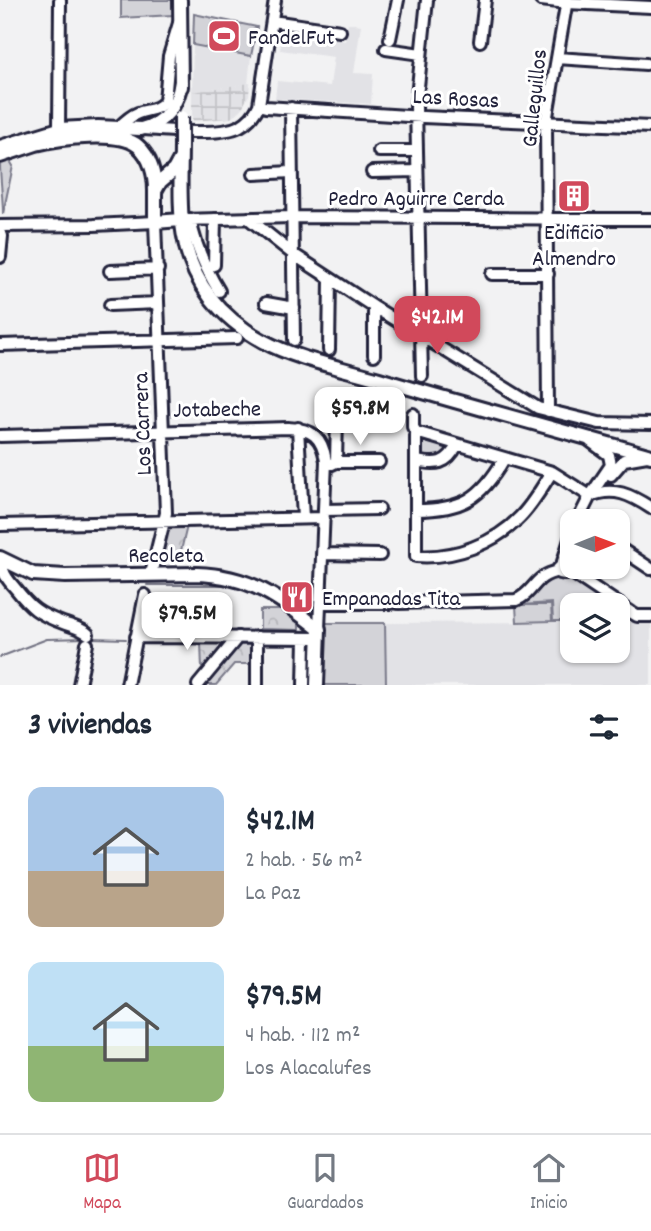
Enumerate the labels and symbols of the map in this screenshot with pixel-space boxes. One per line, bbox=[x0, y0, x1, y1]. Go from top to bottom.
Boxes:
sports icon: FandelFut bbox=[205, 17, 243, 55]
place label: FandelFut bbox=[248, 23, 335, 56]
street label: Galleguillos bbox=[515, 48, 558, 149]
street label: Las Rosas bbox=[412, 82, 500, 119]
building icon: Edificio Almendro bbox=[555, 177, 593, 215]
street label: Pedro Aguirre Cerda bbox=[328, 184, 505, 217]
place label: Edificio Almendro bbox=[532, 218, 616, 277]
pin: $42.1M bbox=[380, 296, 494, 356]
street label: Los Carrera bbox=[126, 370, 163, 476]
pin: $59.8M bbox=[303, 388, 417, 447]
street label: Jotabeche bbox=[173, 394, 261, 429]
north arrow bbox=[560, 509, 630, 579]
street label: Recoleta bbox=[128, 541, 205, 574]
restaurant icon: Empanadas Tita bbox=[278, 578, 316, 616]
place label: Empanadas Tita bbox=[322, 584, 461, 617]
pin: $79.5M bbox=[130, 592, 244, 652]

